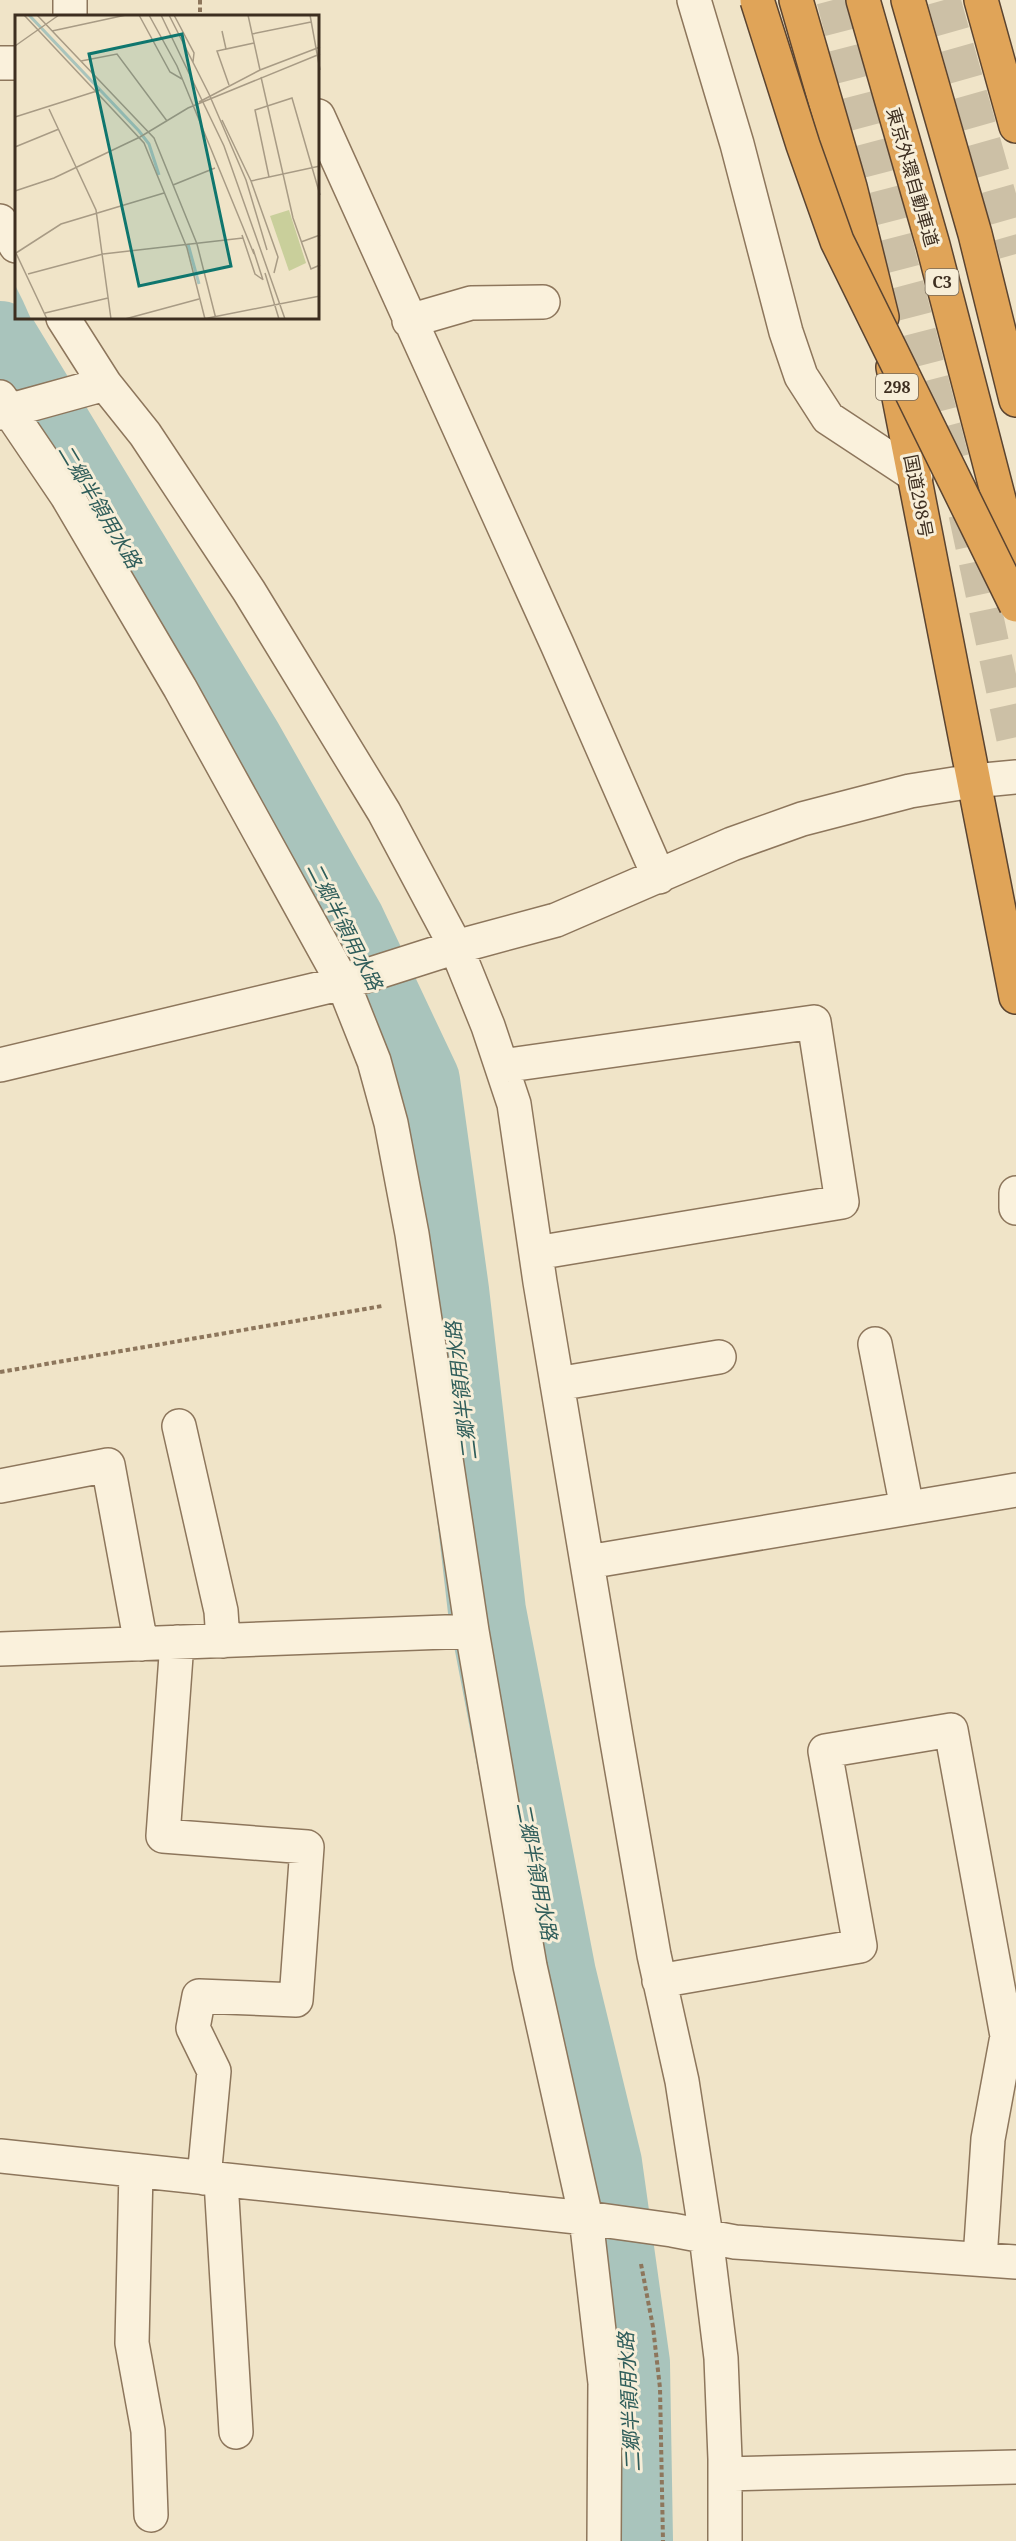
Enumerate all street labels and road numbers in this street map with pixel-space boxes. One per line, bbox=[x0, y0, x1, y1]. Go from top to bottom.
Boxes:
street label: 東京外環自動車道 bbox=[882, 104, 944, 250]
road number: C3 bbox=[926, 269, 958, 295]
road number: 298 bbox=[876, 374, 918, 400]
street label: 国道298号 bbox=[899, 452, 939, 540]

